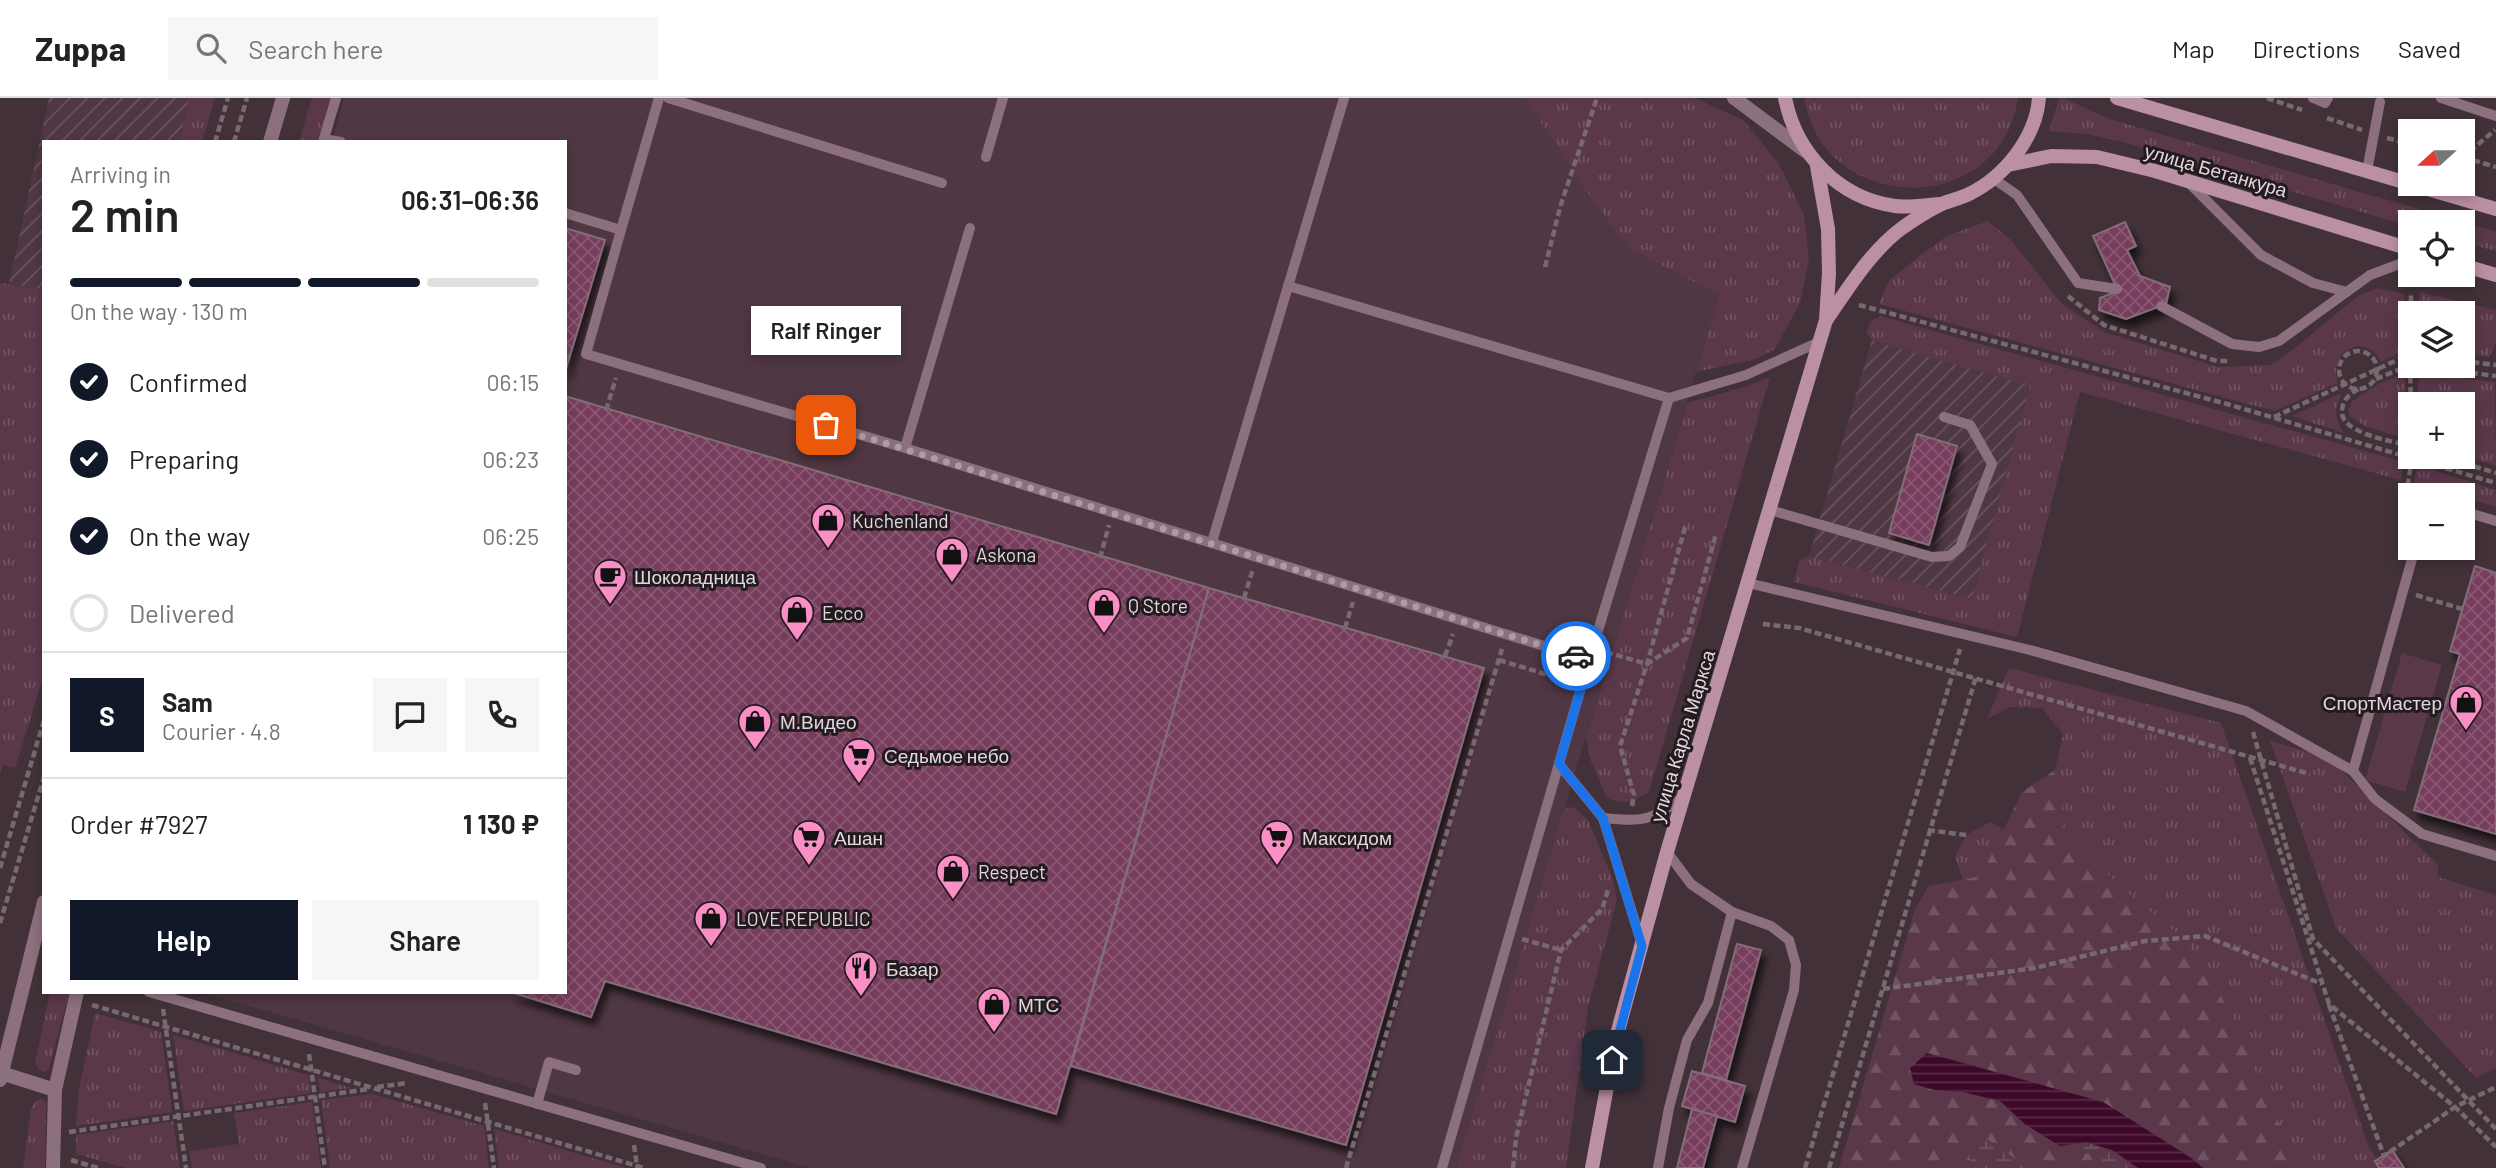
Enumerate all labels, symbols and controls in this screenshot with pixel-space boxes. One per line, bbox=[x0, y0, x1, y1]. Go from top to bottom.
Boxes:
search box bbox=[168, 17, 658, 80]
text: Zuppa bbox=[35, 28, 126, 68]
icon: search bbox=[192, 29, 230, 67]
text: Search here bbox=[248, 33, 383, 64]
text: Map bbox=[2172, 34, 2215, 63]
text: Directions bbox=[2253, 34, 2360, 63]
text: Saved bbox=[2398, 34, 2461, 63]
north arrow bbox=[2398, 119, 2474, 196]
map controls bbox=[2398, 119, 2475, 560]
street label: улица Бетанкура bbox=[2142, 139, 2290, 201]
text: Arriving in bbox=[70, 160, 171, 188]
text: 06:31–06:36 bbox=[401, 184, 539, 215]
text: 2 min bbox=[70, 186, 179, 241]
button: locate bbox=[2398, 210, 2475, 287]
text: On the way · 130 m bbox=[70, 297, 248, 325]
button: layers bbox=[2398, 301, 2475, 378]
callout: Ralf Ringer bbox=[751, 306, 901, 355]
text: Ralf Ringer bbox=[770, 316, 882, 344]
icon: check bbox=[70, 363, 108, 401]
text: Confirmed bbox=[129, 366, 248, 397]
text: 06:15 bbox=[486, 368, 539, 396]
button: + bbox=[2398, 392, 2475, 469]
pin bbox=[796, 395, 856, 455]
icon: bag bbox=[807, 406, 845, 444]
icon: check bbox=[70, 440, 108, 478]
text: Preparing bbox=[129, 443, 239, 474]
text: 06:23 bbox=[482, 445, 539, 473]
button: − bbox=[2398, 483, 2475, 560]
shop icon: Kuchenland bbox=[809, 501, 847, 550]
place label: Kuchenland bbox=[852, 509, 949, 532]
icon: check bbox=[70, 517, 108, 555]
text: On the way bbox=[129, 520, 250, 551]
text: 06:25 bbox=[482, 522, 539, 550]
shop icon: Askona bbox=[933, 535, 971, 584]
place label: Askona bbox=[976, 543, 1036, 566]
cafe icon: Шоколадница bbox=[591, 557, 629, 606]
place label: Шоколадница bbox=[634, 565, 756, 588]
shop icon: Q Store bbox=[1085, 586, 1123, 635]
shop icon: Ecco bbox=[778, 593, 816, 642]
place label: Q Store bbox=[1128, 594, 1188, 617]
text: Delivered bbox=[129, 597, 235, 628]
place label: Ecco bbox=[822, 601, 864, 624]
courier bbox=[1541, 621, 1611, 691]
icon: car bbox=[1557, 637, 1595, 675]
street label: улица Карла Маркса bbox=[1645, 647, 1719, 825]
button: chat bbox=[373, 678, 447, 752]
button: phone bbox=[465, 678, 539, 752]
shop icon: СпортМастер bbox=[2447, 683, 2485, 732]
text: Sam bbox=[162, 686, 213, 717]
place label: СпортМастер bbox=[2323, 691, 2442, 714]
text: S bbox=[99, 700, 115, 731]
shop icon: М.Видео bbox=[736, 702, 774, 751]
place label: М.Видео bbox=[780, 710, 857, 733]
text: Courier · 4.8 bbox=[162, 717, 281, 745]
supermarket icon: Седьмое небо bbox=[840, 736, 878, 785]
place label: Седьмое небо bbox=[884, 744, 1009, 767]
text: Order #7927 bbox=[70, 808, 207, 839]
text: 1 130 ₽ bbox=[463, 808, 539, 839]
supermarket icon: Ашан bbox=[790, 818, 828, 867]
supermarket icon: Максидом bbox=[1258, 818, 1296, 867]
place label: Ашан bbox=[834, 826, 883, 849]
place label: Максидом bbox=[1302, 826, 1392, 849]
shop icon: Respect bbox=[934, 852, 972, 901]
place label: Respect bbox=[978, 860, 1046, 883]
shop icon: LOVE REPUBLIC bbox=[692, 899, 730, 948]
button: Help bbox=[70, 900, 298, 980]
button: Share bbox=[312, 900, 539, 980]
place label: LOVE REPUBLIC bbox=[736, 907, 870, 930]
restaurant icon: Базар bbox=[842, 949, 880, 998]
place label: Базар bbox=[886, 957, 939, 980]
shop icon: МТС bbox=[975, 985, 1013, 1034]
place label: МТС bbox=[1018, 993, 1059, 1016]
pin bbox=[1582, 1030, 1642, 1090]
icon: home bbox=[1593, 1041, 1631, 1079]

